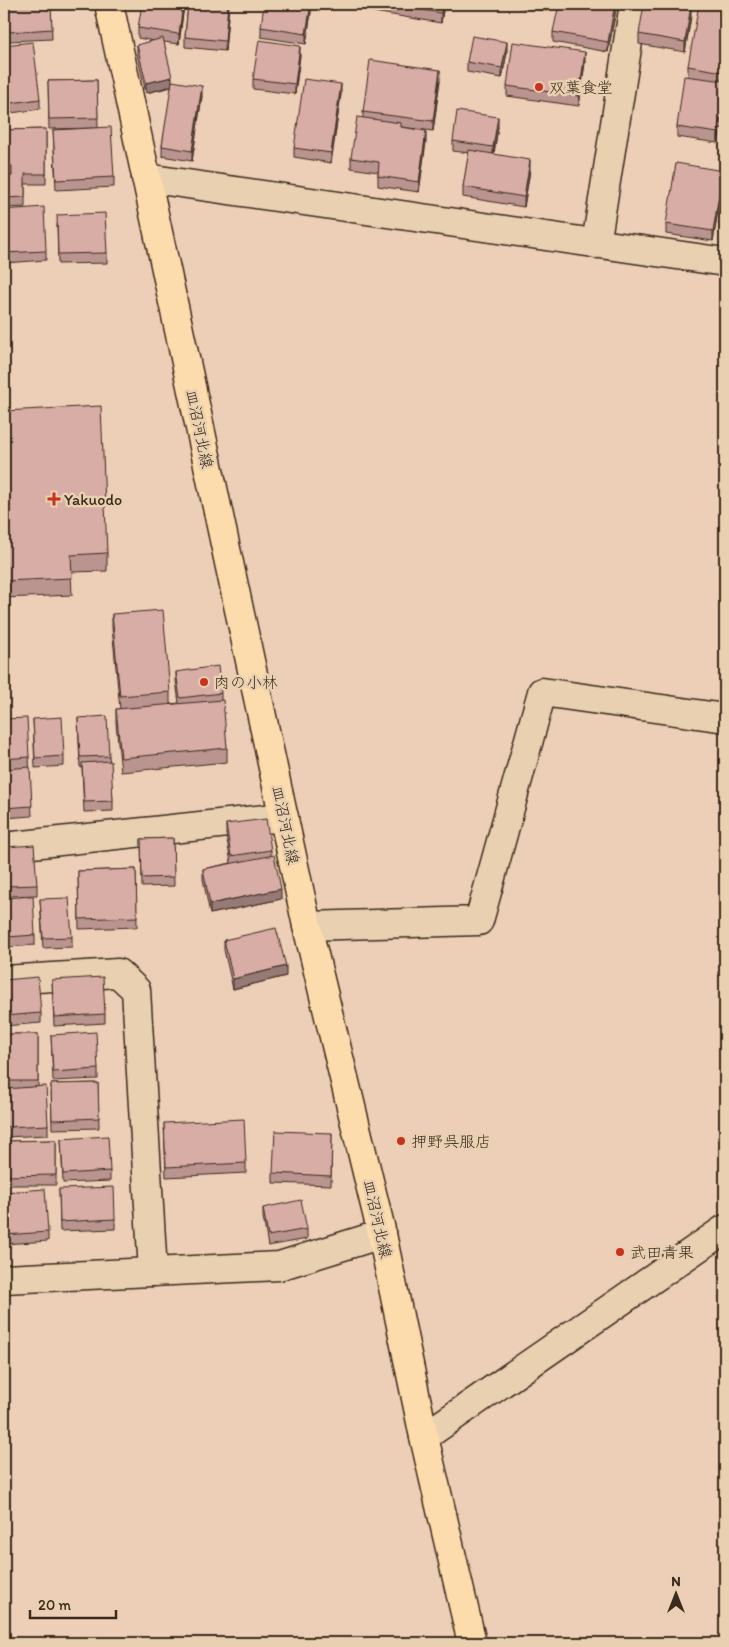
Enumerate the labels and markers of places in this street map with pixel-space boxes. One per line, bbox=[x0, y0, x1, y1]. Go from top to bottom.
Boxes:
place label: 双葉食堂 bbox=[549, 78, 613, 97]
marker: 双葉食堂 bbox=[533, 81, 545, 93]
place label: Yakuodo bbox=[64, 490, 122, 509]
marker: Yakuodo bbox=[48, 493, 60, 505]
place label: 肉の小林 bbox=[214, 673, 278, 692]
marker: 肉の小林 bbox=[198, 676, 210, 688]
place label: 押野呉服店 bbox=[411, 1132, 491, 1151]
marker: 押野呉服店 bbox=[395, 1135, 407, 1147]
place label: 武田青果 bbox=[630, 1243, 694, 1262]
marker: 武田青果 bbox=[614, 1246, 626, 1258]

